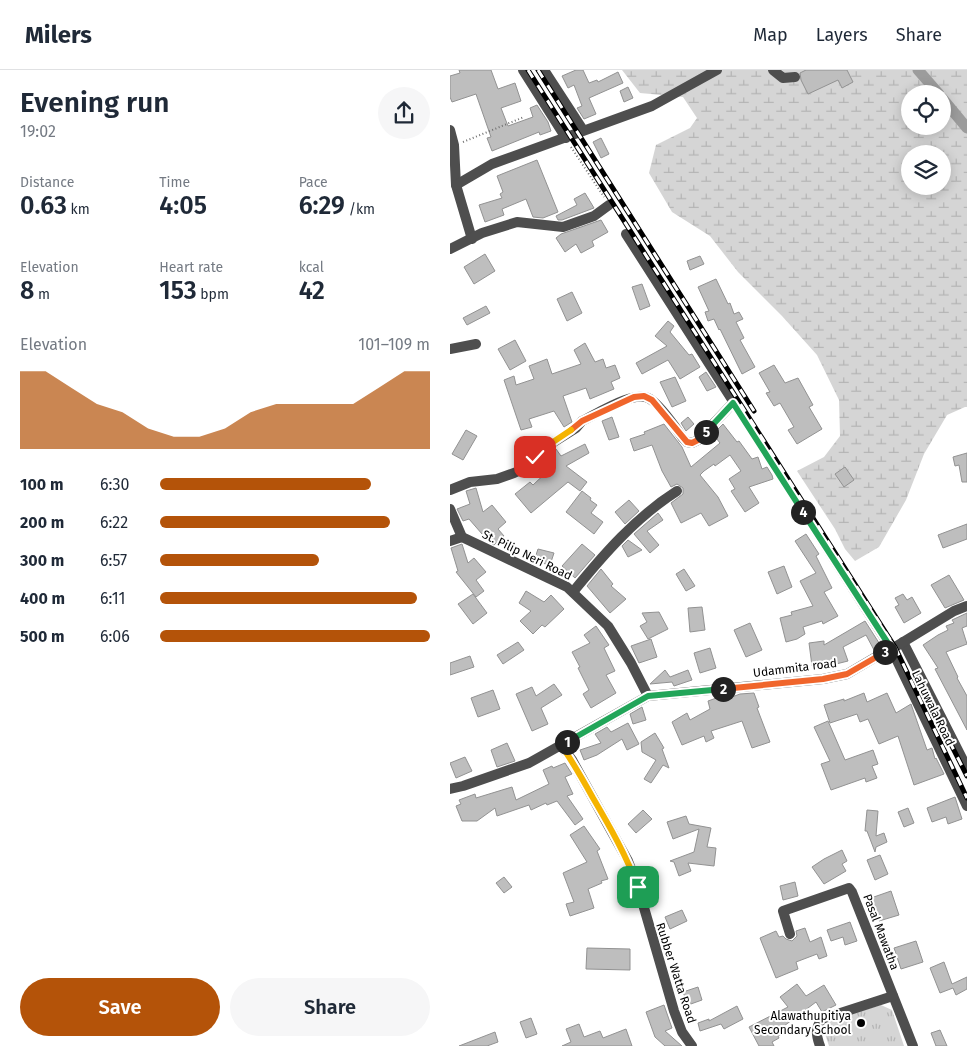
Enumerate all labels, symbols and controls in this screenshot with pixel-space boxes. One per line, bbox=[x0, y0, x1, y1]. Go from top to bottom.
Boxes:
text: Milers bbox=[25, 21, 92, 49]
text: Map bbox=[753, 24, 788, 46]
text: Layers bbox=[816, 24, 868, 46]
text: Share bbox=[896, 24, 942, 46]
map controls bbox=[901, 85, 951, 195]
button: locate bbox=[901, 85, 951, 135]
text: Evening run bbox=[20, 86, 169, 119]
button: share bbox=[378, 87, 430, 139]
text: 19:02 bbox=[20, 122, 56, 141]
button: layers bbox=[901, 145, 951, 195]
text: Distance bbox=[20, 174, 74, 191]
text: Time bbox=[159, 174, 190, 191]
text: Pace bbox=[299, 174, 328, 191]
text: 0.63 bbox=[20, 191, 67, 221]
text: 4:05 bbox=[159, 191, 207, 221]
text: 6:29 bbox=[299, 191, 345, 221]
text: km bbox=[67, 201, 90, 218]
text: /km bbox=[345, 201, 375, 218]
text: Elevation bbox=[20, 259, 79, 276]
text: Heart rate bbox=[159, 259, 223, 276]
text: kcal bbox=[299, 259, 324, 276]
text: 8 bbox=[20, 276, 34, 306]
text: 153 bbox=[159, 276, 197, 306]
text: 42 bbox=[299, 276, 325, 306]
text: m bbox=[34, 286, 50, 303]
text: bpm bbox=[197, 286, 229, 303]
text: Elevation bbox=[20, 335, 87, 354]
text: 101–109 m bbox=[358, 335, 430, 354]
pin: 5 bbox=[694, 420, 718, 444]
text: 5 bbox=[703, 424, 710, 441]
pin bbox=[514, 436, 556, 478]
icon: check bbox=[521, 443, 549, 471]
text: 100 m bbox=[20, 475, 63, 494]
text: 6:30 bbox=[100, 475, 129, 494]
pin: 4 bbox=[790, 500, 816, 524]
text: 4 bbox=[800, 504, 807, 521]
text: 200 m bbox=[20, 513, 64, 532]
text: 6:22 bbox=[100, 513, 128, 532]
street label: St. Pilip Neri Road bbox=[480, 527, 574, 583]
text: 300 m bbox=[20, 551, 64, 570]
text: 6:57 bbox=[100, 551, 127, 570]
text: 400 m bbox=[20, 589, 65, 608]
text: 6:11 bbox=[100, 589, 125, 608]
text: 500 m bbox=[20, 627, 65, 646]
text: 6:06 bbox=[100, 627, 130, 646]
pin: 3 bbox=[872, 640, 898, 664]
text: 3 bbox=[882, 644, 889, 661]
street label: Udammita road bbox=[752, 656, 838, 680]
street label: Lahuwala Road bbox=[909, 668, 957, 748]
pin: 2 bbox=[710, 676, 736, 702]
text: 2 bbox=[720, 681, 727, 698]
pin: 1 bbox=[554, 730, 580, 754]
text: 1 bbox=[564, 734, 571, 751]
pin bbox=[617, 866, 659, 908]
icon: arrive bbox=[624, 873, 652, 901]
street label: Pasal Mawatha bbox=[860, 892, 902, 972]
street label: Rubber Watta Road bbox=[653, 921, 699, 1025]
button: Save bbox=[20, 978, 220, 1036]
button: Share bbox=[230, 978, 430, 1036]
place label: Alawathupitiya Secondary School bbox=[754, 1009, 851, 1037]
marker: Alawathupitiya Secondary School bbox=[855, 1017, 867, 1029]

